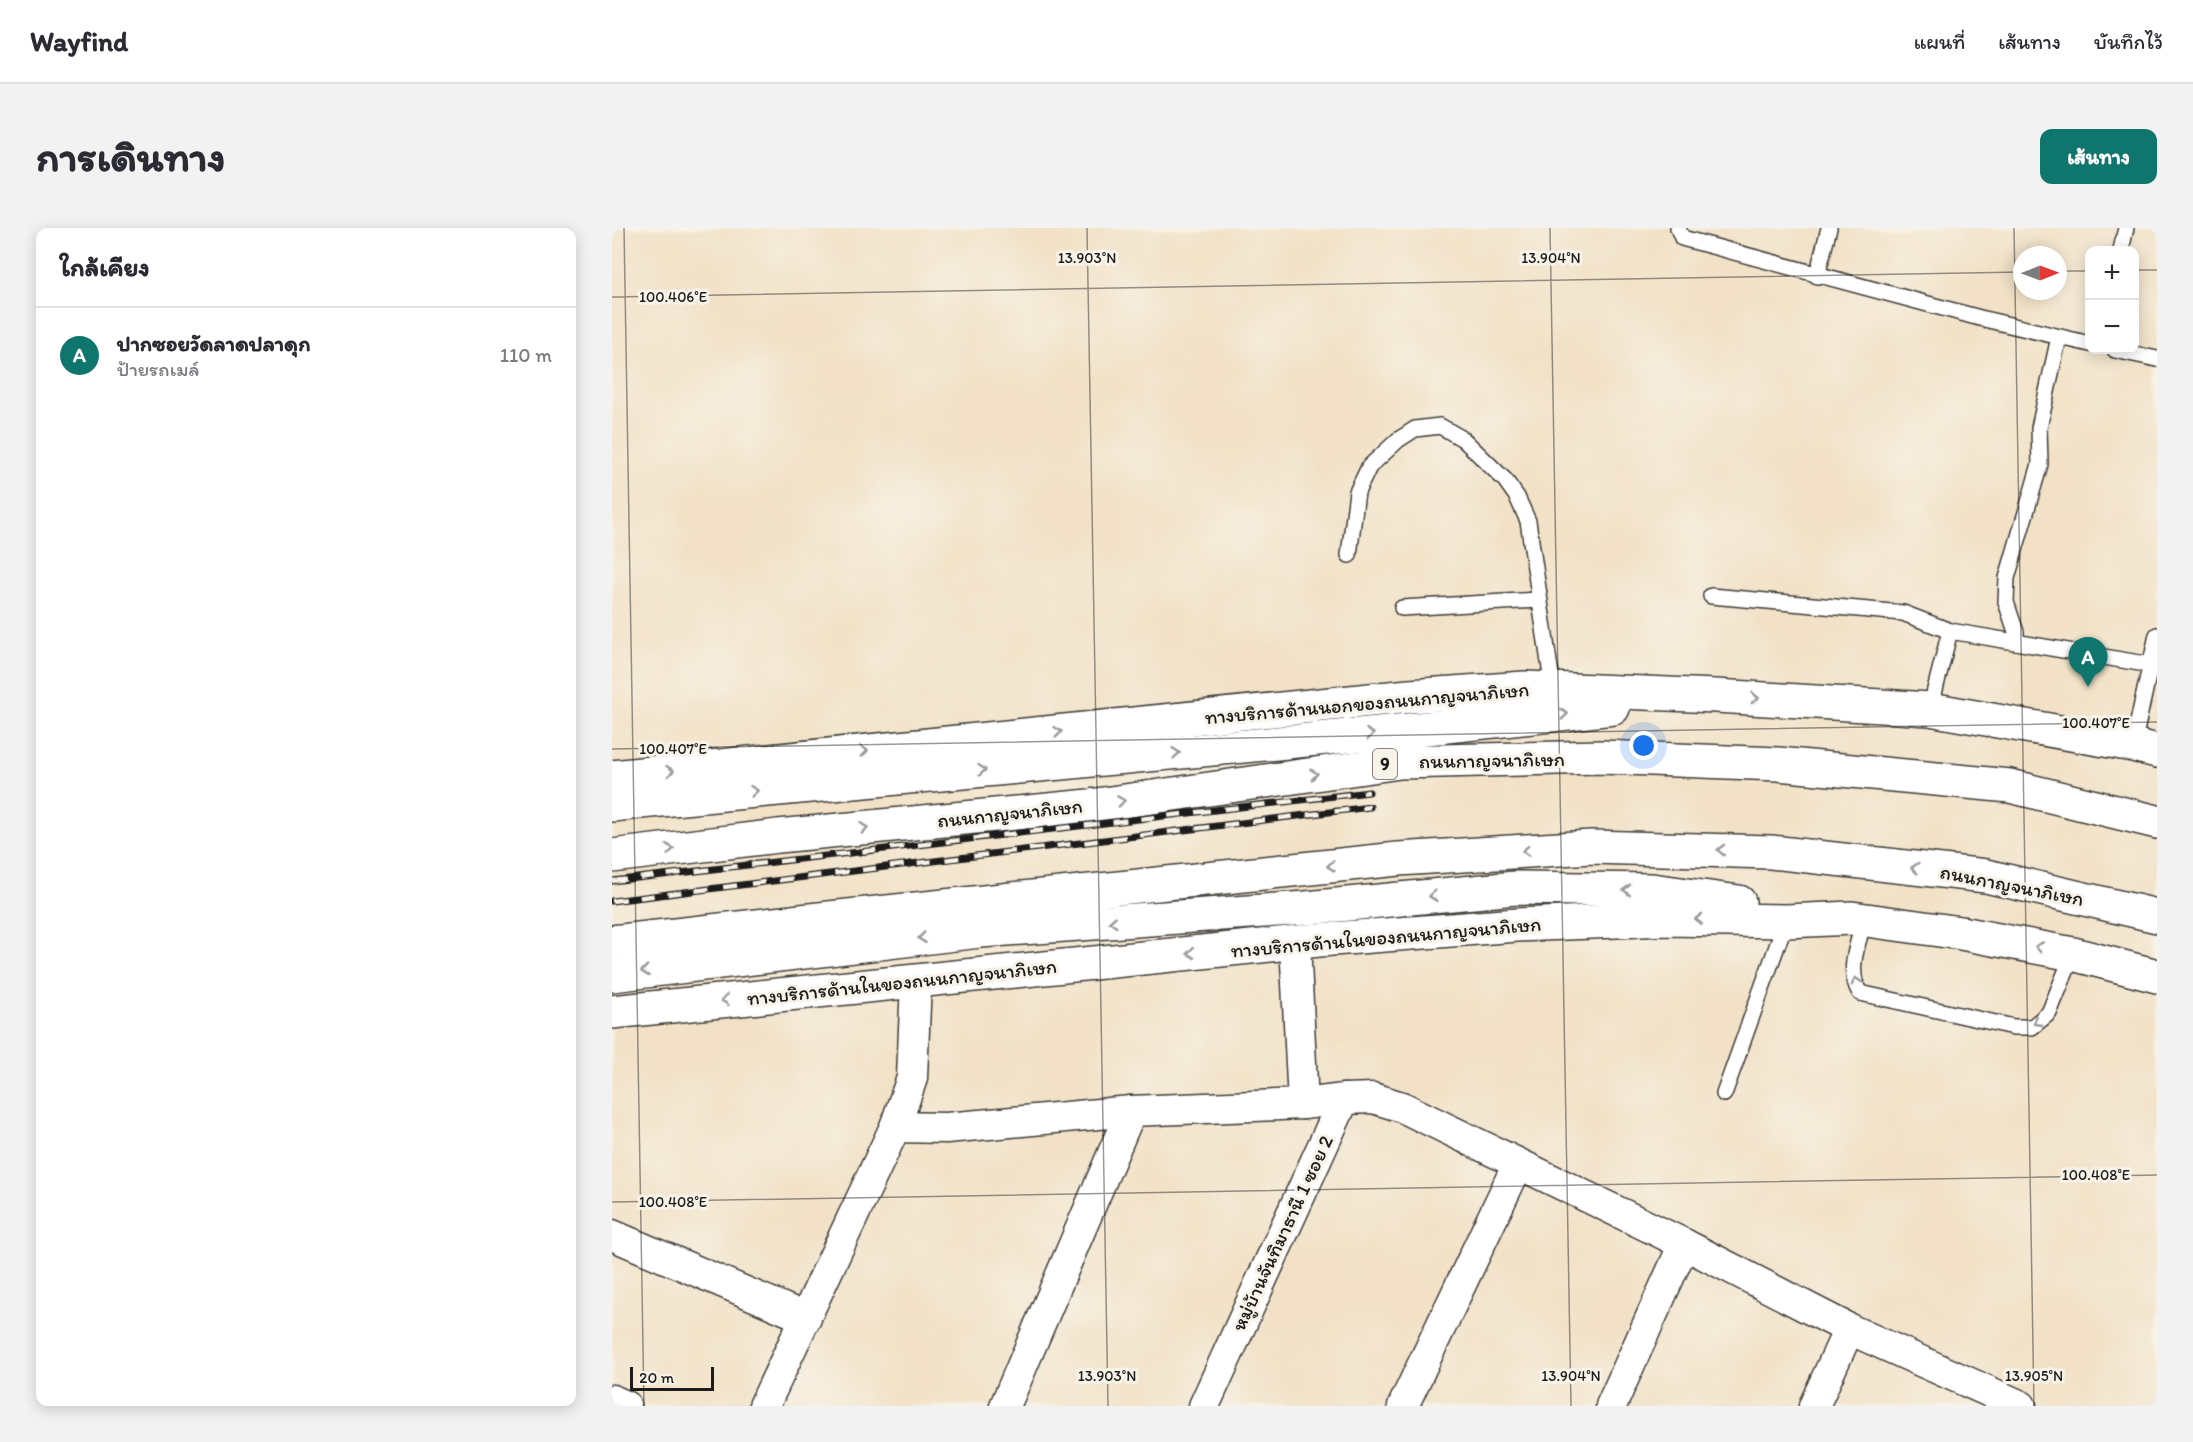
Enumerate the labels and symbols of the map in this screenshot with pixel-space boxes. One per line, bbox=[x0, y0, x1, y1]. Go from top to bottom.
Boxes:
north arrow bbox=[2013, 246, 2067, 300]
text: 13.903°N bbox=[1058, 249, 1116, 267]
text: 13.904°N bbox=[1521, 249, 1581, 267]
text: 100.406°E bbox=[639, 288, 707, 306]
pin: A bbox=[2068, 638, 2108, 687]
street label: ทางบริการด้านนอกของถนนกาญจนาภิเษก bbox=[1204, 677, 1530, 729]
one-way arrow bbox=[1750, 692, 1759, 705]
one-way arrow bbox=[1559, 708, 1568, 720]
text: 100.407°E bbox=[2062, 714, 2130, 732]
one-way arrow bbox=[1054, 726, 1063, 738]
one-way arrow bbox=[1365, 729, 1375, 741]
your location bbox=[1629, 731, 1658, 760]
text: 100.407°E bbox=[639, 740, 707, 758]
one-way arrow bbox=[860, 745, 869, 758]
one-way arrow bbox=[1171, 747, 1180, 760]
street label: ถนนกาญจนาภิเษก bbox=[1419, 747, 1565, 773]
road number: 9 bbox=[1373, 749, 1397, 779]
one-way arrow bbox=[977, 763, 986, 776]
one-way arrow bbox=[666, 765, 675, 778]
one-way arrow bbox=[1309, 769, 1318, 781]
one-way arrow bbox=[749, 785, 758, 798]
street label: ถนนกาญจนาภิเษก bbox=[936, 793, 1084, 833]
one-way arrow bbox=[1116, 796, 1125, 808]
one-way arrow bbox=[859, 822, 868, 835]
one-way arrow bbox=[666, 843, 675, 856]
one-way arrow bbox=[1521, 844, 1530, 857]
one-way arrow bbox=[1716, 844, 1725, 857]
one-way arrow bbox=[1327, 859, 1336, 872]
street label: ถนนกาญจนาภิเษก bbox=[1938, 859, 2086, 911]
one-way arrow bbox=[1910, 862, 1919, 875]
one-way arrow bbox=[1623, 883, 1632, 896]
one-way arrow bbox=[1428, 889, 1437, 902]
street label: ทางบริการด้านในของถนนกาญจนาภิเษก bbox=[1230, 911, 1542, 963]
one-way arrow bbox=[1695, 913, 1704, 925]
one-way arrow bbox=[1108, 915, 1117, 928]
one-way arrow bbox=[918, 932, 927, 944]
one-way arrow bbox=[2034, 941, 2044, 954]
one-way arrow bbox=[1186, 946, 1195, 959]
street label: ทางบริการด้านในของถนนกาญจนาภิเษก bbox=[746, 954, 1058, 1010]
one-way arrow bbox=[641, 964, 650, 977]
one-way arrow bbox=[1851, 976, 1863, 987]
one-way arrow bbox=[721, 994, 730, 1006]
one-way arrow bbox=[2033, 1014, 2043, 1026]
street label: หมู่บ้านจันทิมาธานี 1 ซอย 2 bbox=[1226, 1131, 1340, 1335]
text: 100.408°E bbox=[2062, 1166, 2130, 1184]
text: 100.408°E bbox=[639, 1193, 707, 1211]
scale bar bbox=[630, 1364, 714, 1392]
text: 13.903°N bbox=[1078, 1367, 1136, 1385]
text: 13.904°N bbox=[1541, 1367, 1601, 1385]
text: 13.905°N bbox=[2005, 1367, 2063, 1385]

